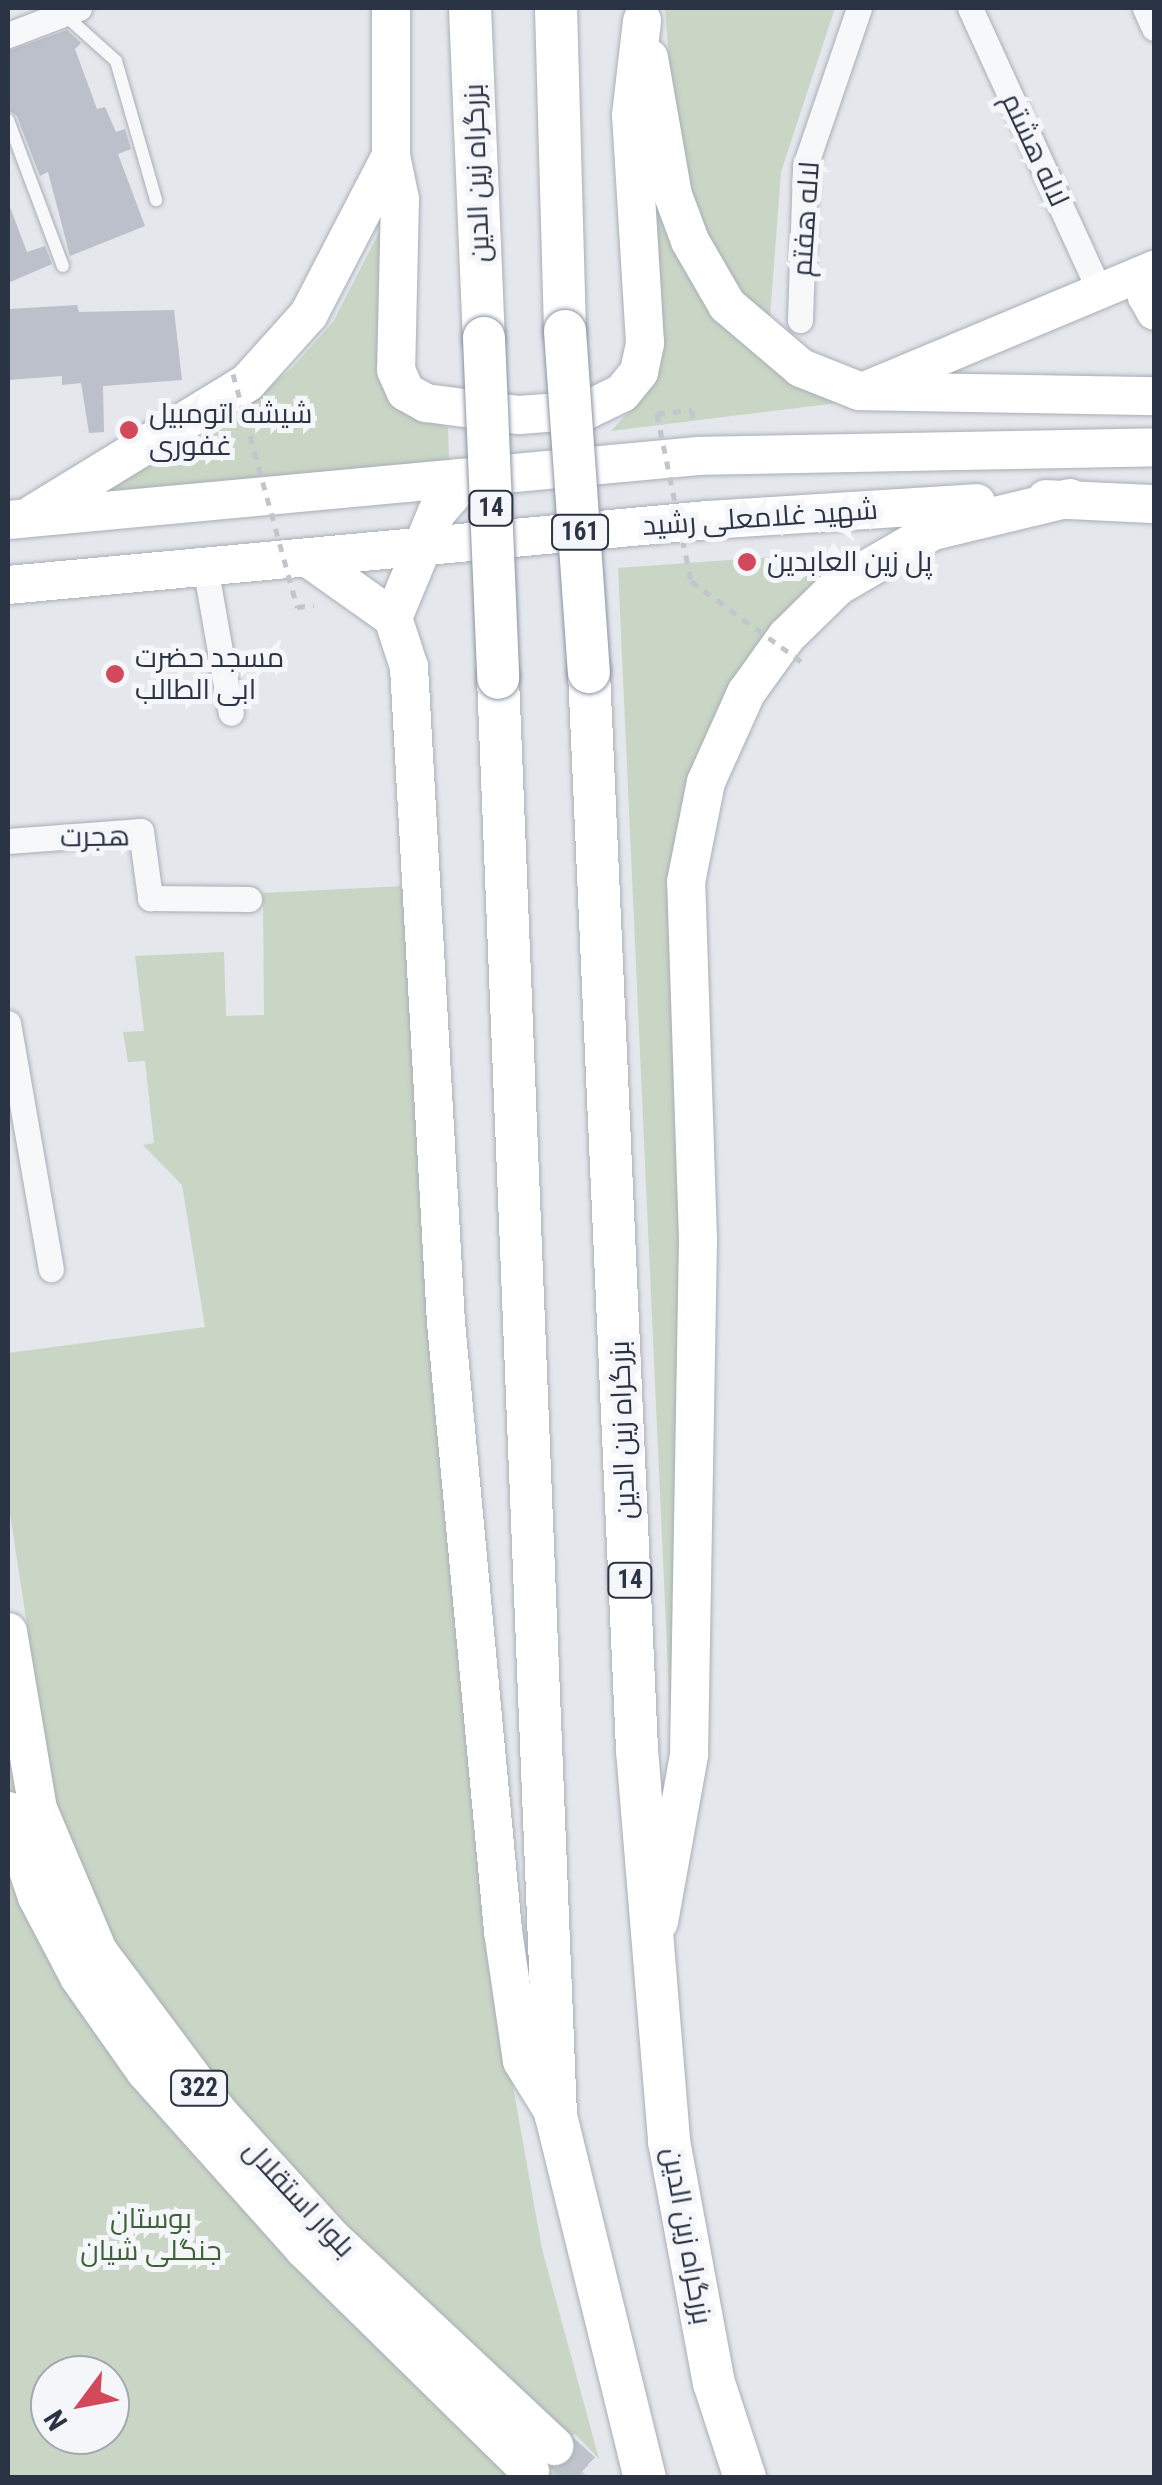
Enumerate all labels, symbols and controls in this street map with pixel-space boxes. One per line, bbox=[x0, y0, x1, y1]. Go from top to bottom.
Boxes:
street label: بزرگراه زین الدین bbox=[457, 83, 497, 263]
street label: لاله هشتم bbox=[994, 88, 1076, 212]
street label: لاله هفتم bbox=[785, 160, 827, 278]
place label: شیشه اتومبیل غفوری bbox=[149, 397, 312, 463]
marker: شیشه اتومبیل غفوری bbox=[118, 419, 140, 441]
road number: 14 bbox=[466, 488, 516, 528]
street label: شهید غلامعلی رشید bbox=[641, 493, 879, 543]
road number: 161 bbox=[550, 512, 610, 552]
place label: پل زین العابدین bbox=[767, 545, 932, 579]
marker: پل زین العابدین bbox=[736, 551, 758, 573]
place label: مسجد حضرت ابی الطالب bbox=[135, 641, 284, 707]
marker: مسجد حضرت ابی الطالب bbox=[104, 663, 126, 685]
street label: هجرت bbox=[60, 820, 130, 854]
street label: بزرگراه زین الدین bbox=[603, 1340, 643, 1520]
road number: 14 bbox=[605, 1560, 655, 1600]
road number: 322 bbox=[169, 2068, 229, 2108]
street label: بلوار استقلال bbox=[236, 2133, 362, 2265]
street label: بزرگراه زین الدین bbox=[655, 2145, 719, 2327]
park label: بوستان جنگلی شیان bbox=[80, 2202, 222, 2268]
north arrow bbox=[30, 2355, 130, 2455]
text: N bbox=[37, 2404, 74, 2436]

